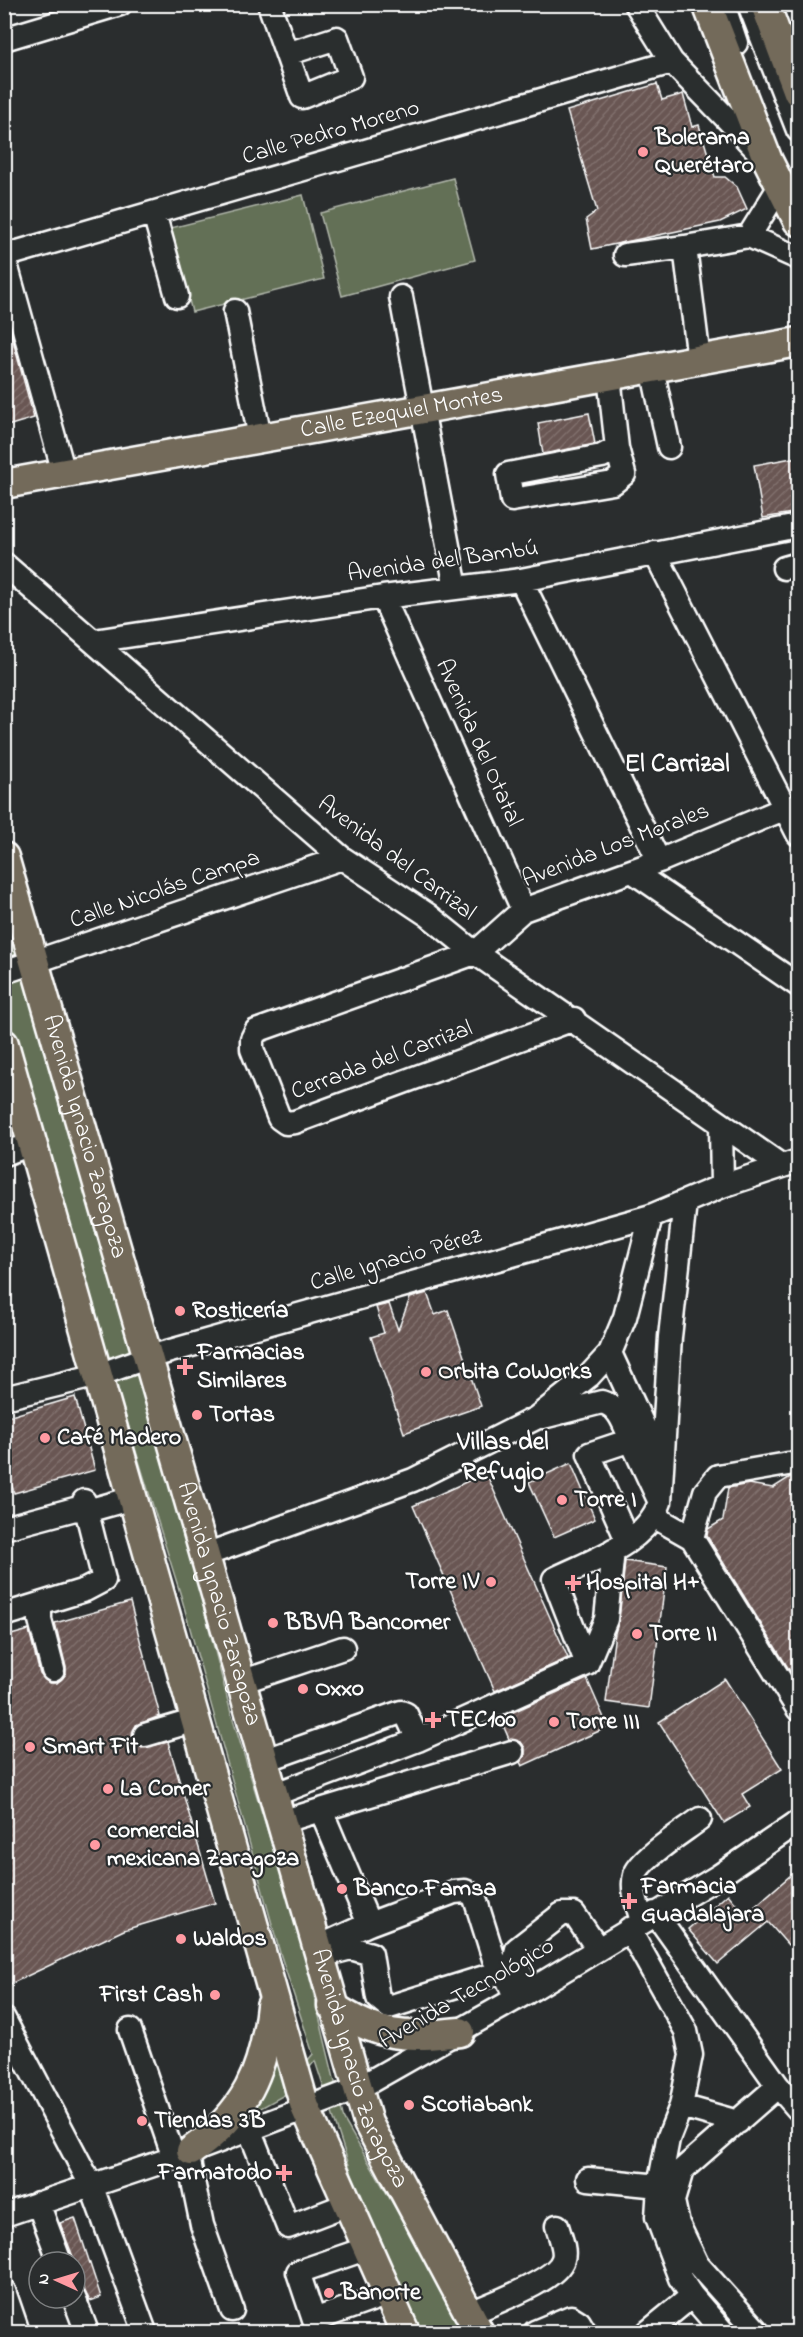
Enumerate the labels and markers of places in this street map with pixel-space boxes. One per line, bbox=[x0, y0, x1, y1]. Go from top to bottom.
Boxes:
place label: Bolerama Querétaro bbox=[654, 121, 754, 184]
marker: Bolerama Querétaro bbox=[636, 145, 650, 159]
place label: Rosticería bbox=[192, 1294, 289, 1329]
marker: Rosticería bbox=[173, 1304, 187, 1318]
place label: Farmacias Similares bbox=[196, 1336, 305, 1399]
place label: Orbita CoWorks bbox=[438, 1355, 592, 1390]
marker: Farmacias Similares bbox=[178, 1360, 192, 1374]
marker: Orbita CoWorks bbox=[419, 1365, 433, 1379]
place label: Tortas bbox=[209, 1398, 275, 1433]
marker: Tortas bbox=[190, 1408, 204, 1422]
place label: Café Madero bbox=[57, 1421, 181, 1456]
marker: Café Madero bbox=[38, 1431, 52, 1445]
place label: Torre I bbox=[574, 1483, 637, 1518]
marker: Torre I bbox=[555, 1493, 569, 1507]
place label: Torre IV bbox=[405, 1565, 480, 1600]
place label: Hospital H+ bbox=[586, 1566, 700, 1601]
marker: Hospital H+ bbox=[564, 1574, 582, 1592]
marker: Torre IV bbox=[484, 1575, 498, 1589]
place label: BBVA Bancomer bbox=[284, 1606, 451, 1641]
marker: BBVA Bancomer bbox=[266, 1616, 280, 1630]
place label: Torre II bbox=[649, 1617, 717, 1652]
marker: Torre II bbox=[630, 1627, 644, 1641]
place label: Oxxo bbox=[315, 1672, 364, 1707]
marker: Oxxo bbox=[296, 1682, 310, 1696]
place label: TEC100 bbox=[446, 1703, 516, 1738]
place label: Torre III bbox=[566, 1705, 640, 1740]
marker: TEC100 bbox=[424, 1711, 442, 1729]
marker: Torre III bbox=[547, 1715, 561, 1729]
place label: Smart Fit bbox=[42, 1730, 139, 1765]
marker: Smart Fit bbox=[23, 1740, 37, 1754]
place label: La Comer bbox=[120, 1772, 211, 1807]
marker: La Comer bbox=[101, 1782, 115, 1796]
place label: comercial mexicana Zaragoza bbox=[107, 1814, 299, 1878]
marker: comercial mexicana Zaragoza bbox=[88, 1838, 102, 1852]
place label: Farmacia Guadalajara bbox=[640, 1870, 764, 1933]
place label: Banco Famsa bbox=[353, 1872, 496, 1907]
marker: Banco Famsa bbox=[335, 1882, 349, 1896]
marker: Farmacia Guadalajara bbox=[622, 1894, 636, 1908]
place label: Waldos bbox=[193, 1922, 267, 1957]
marker: Waldos bbox=[174, 1932, 188, 1946]
place label: First Cash bbox=[99, 1978, 203, 2013]
marker: First Cash bbox=[208, 1988, 222, 2002]
place label: Scotiabank bbox=[421, 2088, 533, 2123]
marker: Scotiabank bbox=[402, 2098, 416, 2112]
place label: Tiendas 3B bbox=[154, 2104, 265, 2139]
marker: Tiendas 3B bbox=[135, 2114, 149, 2128]
place label: Farmatodo bbox=[157, 2156, 272, 2191]
marker: Farmatodo bbox=[277, 2166, 291, 2180]
place label: Banorte bbox=[340, 2276, 422, 2311]
marker: Banorte bbox=[322, 2286, 336, 2300]

